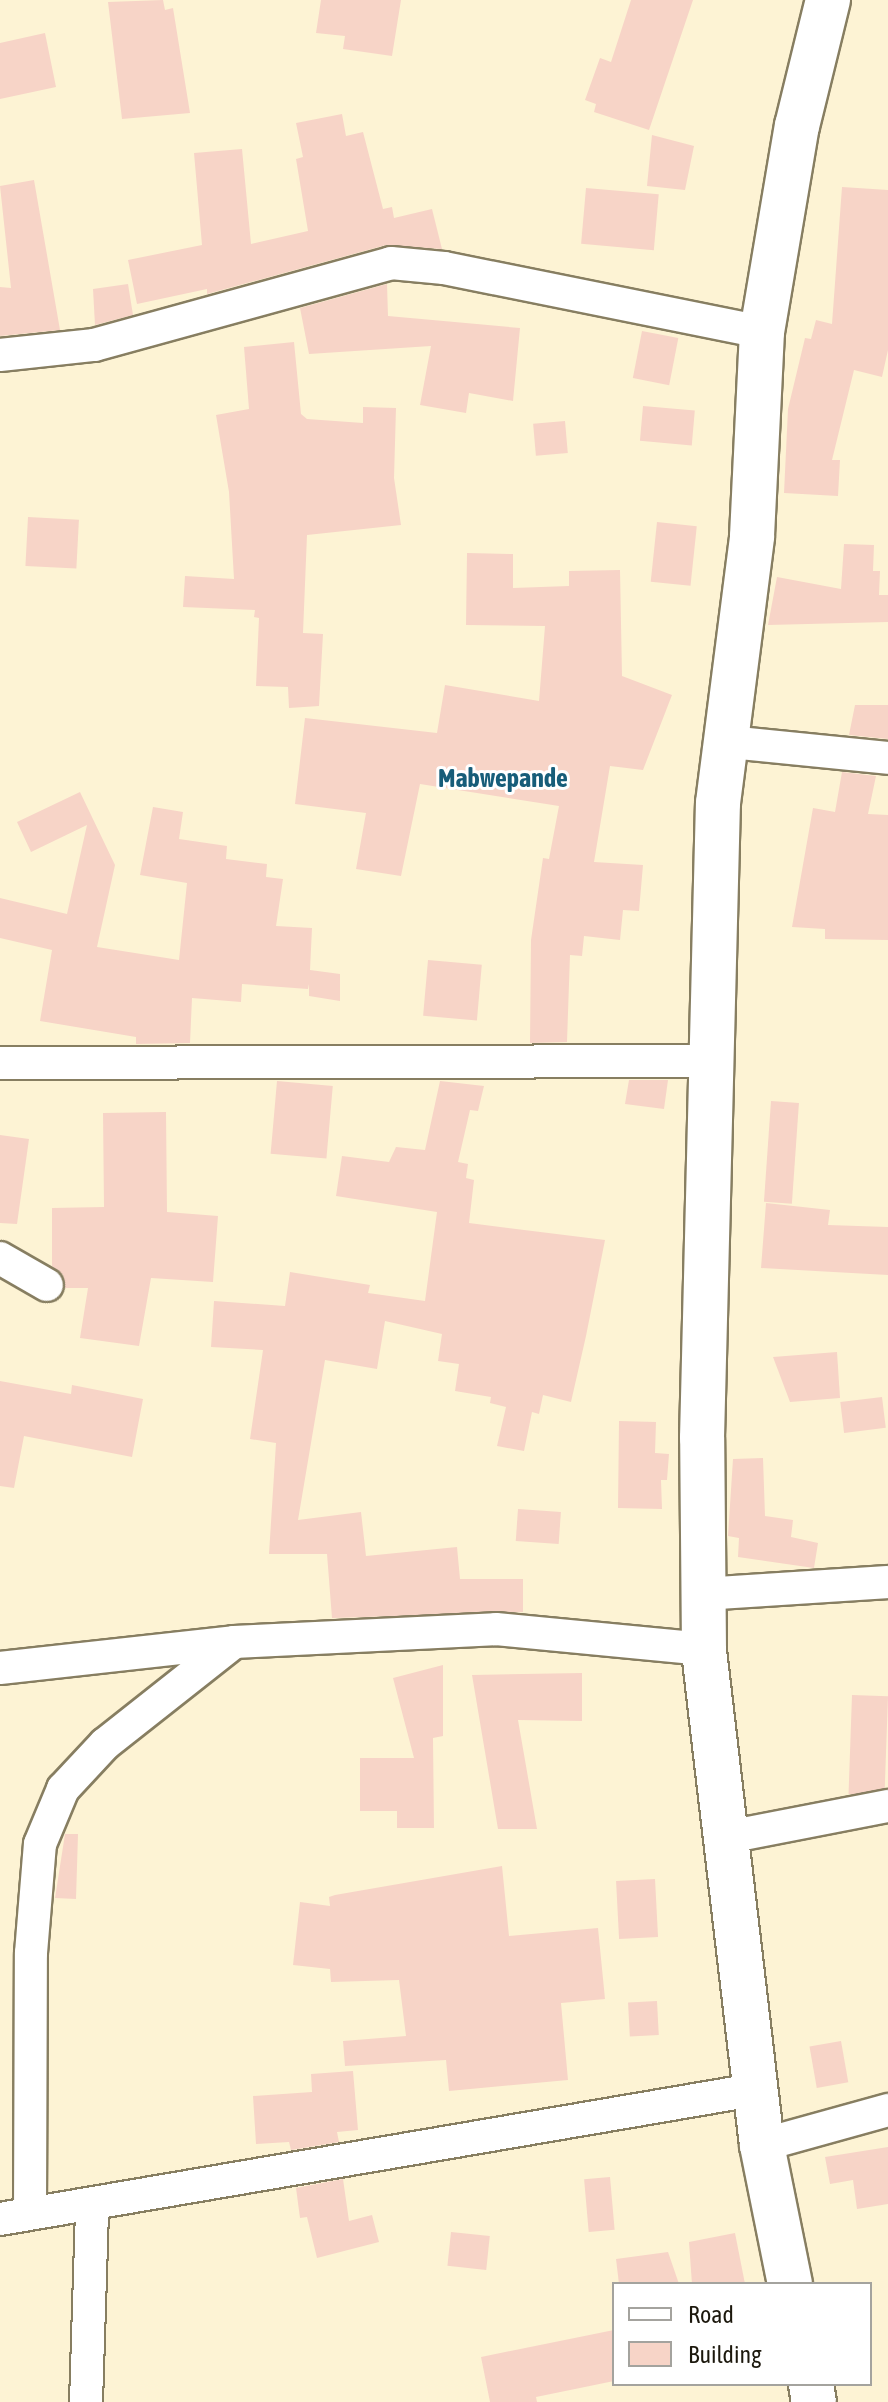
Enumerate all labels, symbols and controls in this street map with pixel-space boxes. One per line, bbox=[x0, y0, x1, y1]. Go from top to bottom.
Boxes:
district label: Mabwepande bbox=[438, 763, 568, 795]
legend bbox=[612, 2282, 872, 2386]
text: Road bbox=[688, 2301, 734, 2328]
text: Building bbox=[688, 2341, 761, 2368]

